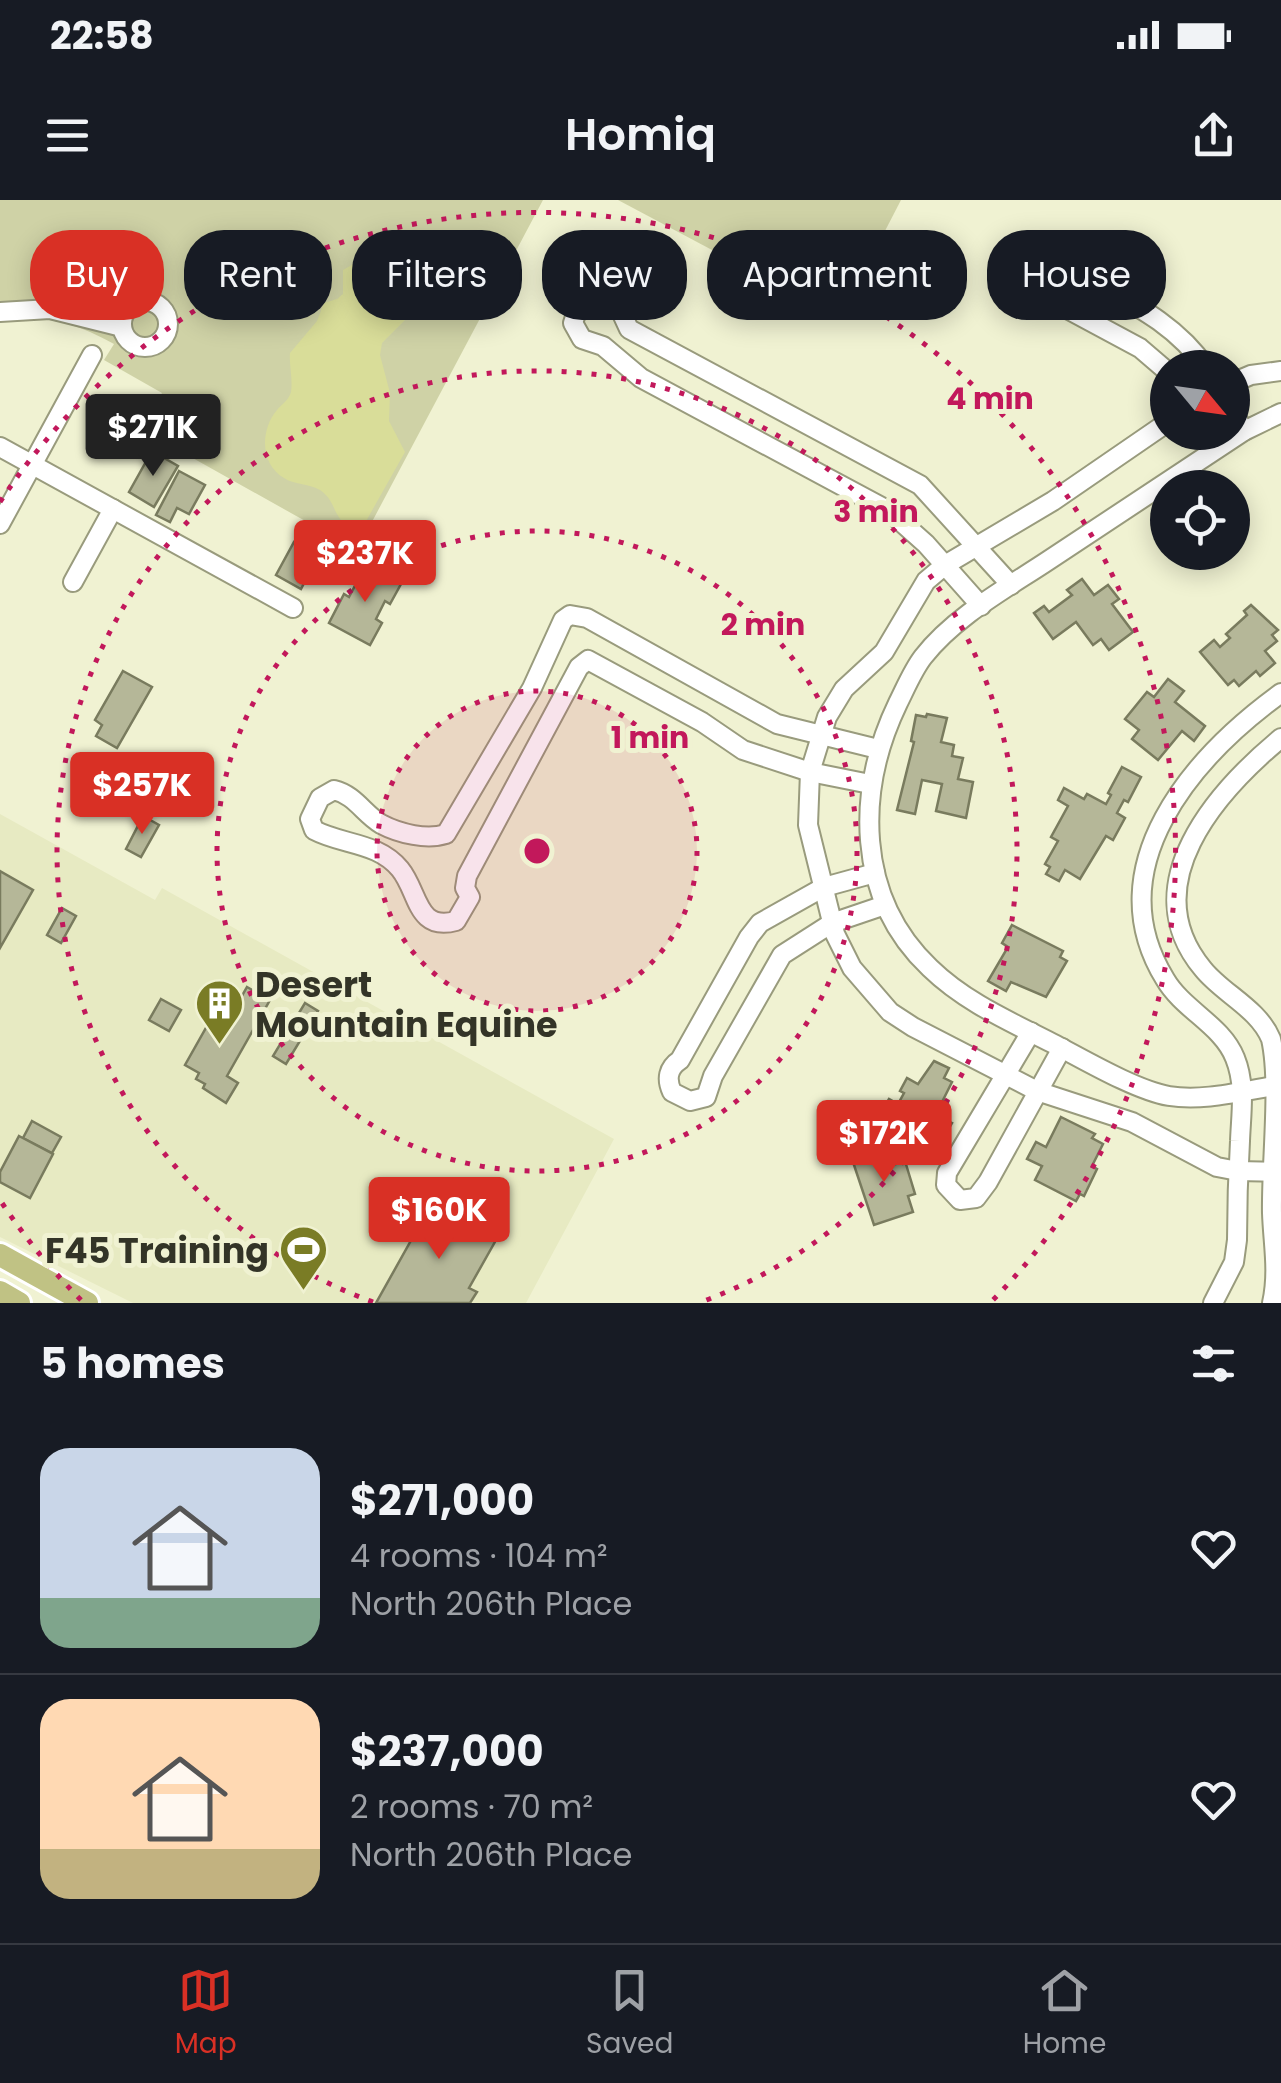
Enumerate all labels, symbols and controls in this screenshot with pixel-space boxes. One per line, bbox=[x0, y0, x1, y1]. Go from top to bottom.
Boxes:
text: 22:58 bbox=[50, 9, 154, 62]
text: Homiq bbox=[565, 103, 716, 166]
icon: menu bbox=[40, 108, 95, 163]
icon: share bbox=[1186, 108, 1241, 163]
chip: Buy bbox=[30, 230, 164, 320]
chip: Rent bbox=[184, 230, 332, 320]
chip: Filters bbox=[352, 230, 522, 320]
chip: New bbox=[542, 230, 687, 320]
chip: Apartment bbox=[707, 230, 967, 320]
chip: House bbox=[987, 230, 1166, 320]
north arrow bbox=[1150, 350, 1250, 450]
map controls bbox=[1150, 350, 1250, 570]
text: 4 min bbox=[946, 377, 1034, 420]
pin: $271K bbox=[83, 394, 223, 479]
text: $271K bbox=[108, 404, 198, 449]
button: locate bbox=[1150, 470, 1250, 570]
text: 3 min bbox=[833, 490, 919, 533]
pin: $237K bbox=[295, 520, 435, 605]
text: $237K bbox=[316, 530, 414, 575]
text: 2 min bbox=[721, 603, 805, 646]
text: 1 min bbox=[611, 716, 689, 759]
pin: $257K bbox=[72, 752, 212, 837]
text: $257K bbox=[92, 762, 192, 807]
centre of rings bbox=[519, 833, 555, 869]
place label: Desert Mountain Equine bbox=[255, 960, 558, 1049]
building icon: Desert Mountain Equine bbox=[194, 978, 246, 1046]
pin: $172K bbox=[814, 1100, 954, 1185]
text: $172K bbox=[839, 1110, 929, 1155]
pin: $160K bbox=[369, 1177, 509, 1262]
text: $160K bbox=[391, 1187, 487, 1232]
sports icon: F45 Training bbox=[278, 1224, 330, 1292]
place label: F45 Training bbox=[45, 1226, 269, 1275]
text: 5 homes bbox=[40, 1334, 225, 1393]
icon: filters bbox=[1186, 1336, 1241, 1391]
text: $271,000 bbox=[350, 1471, 534, 1530]
icon: home bbox=[120, 1488, 240, 1608]
icon: heart bbox=[1186, 1521, 1241, 1576]
text: 4 rooms · 104 m² bbox=[350, 1533, 608, 1578]
text: North 206th Place bbox=[350, 1581, 632, 1626]
text: $237,000 bbox=[350, 1722, 544, 1781]
icon: home bbox=[120, 1739, 240, 1859]
icon: heart bbox=[1186, 1772, 1241, 1827]
text: 2 rooms · 70 m² bbox=[350, 1784, 593, 1829]
text: North 206th Place bbox=[350, 1832, 632, 1877]
tab: Map bbox=[175, 1963, 237, 2065]
tab: Saved bbox=[586, 1963, 673, 2065]
tab: Home bbox=[1023, 1963, 1106, 2065]

